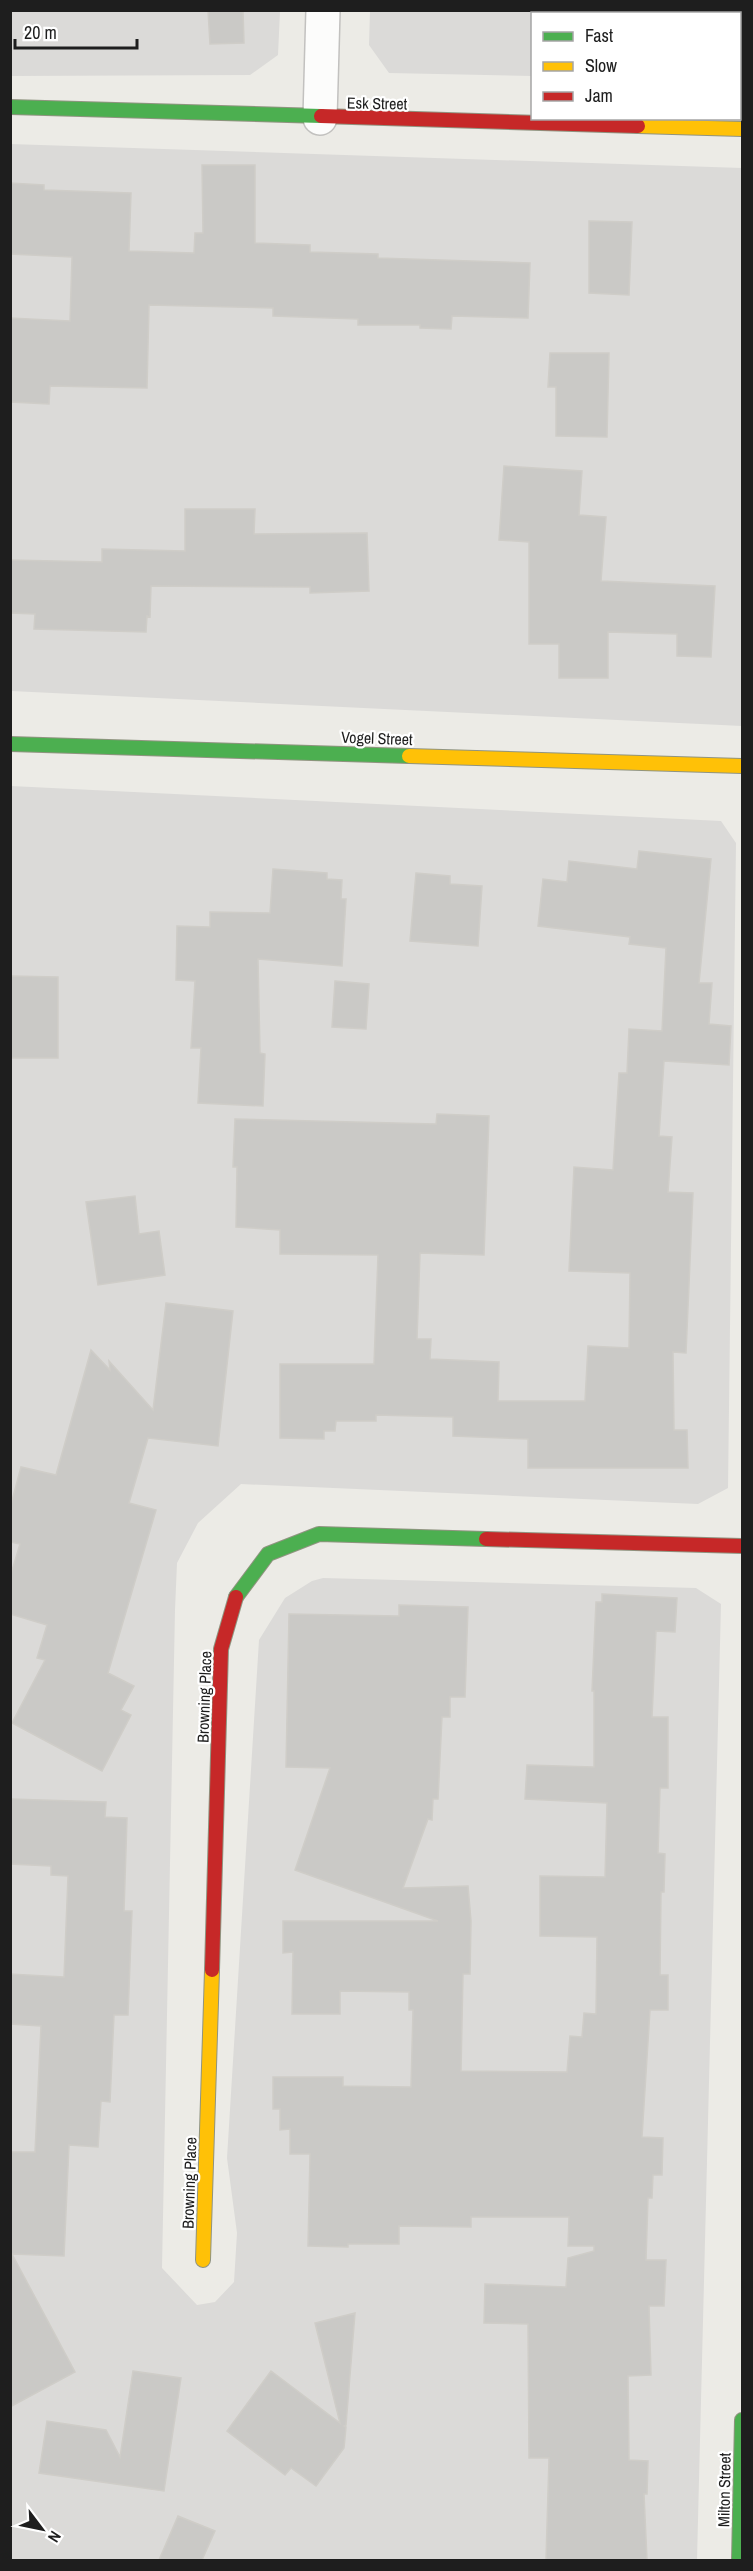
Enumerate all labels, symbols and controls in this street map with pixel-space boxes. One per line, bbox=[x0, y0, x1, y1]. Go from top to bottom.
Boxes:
scale bar bbox=[15, 12, 136, 50]
legend bbox=[531, 12, 741, 120]
text: 20 m bbox=[24, 20, 57, 45]
text: Fast bbox=[585, 23, 613, 48]
text: Slow bbox=[585, 53, 617, 78]
text: Jam bbox=[585, 83, 613, 108]
street label: Esk Street bbox=[347, 91, 408, 115]
street label: Vogel Street bbox=[341, 726, 413, 750]
street label: Browning Place bbox=[191, 1651, 217, 1743]
street label: Browning Place bbox=[176, 2137, 202, 2229]
street label: Milton Street bbox=[712, 2452, 736, 2527]
north arrow bbox=[12, 2499, 72, 2559]
text: N bbox=[43, 2527, 67, 2547]

